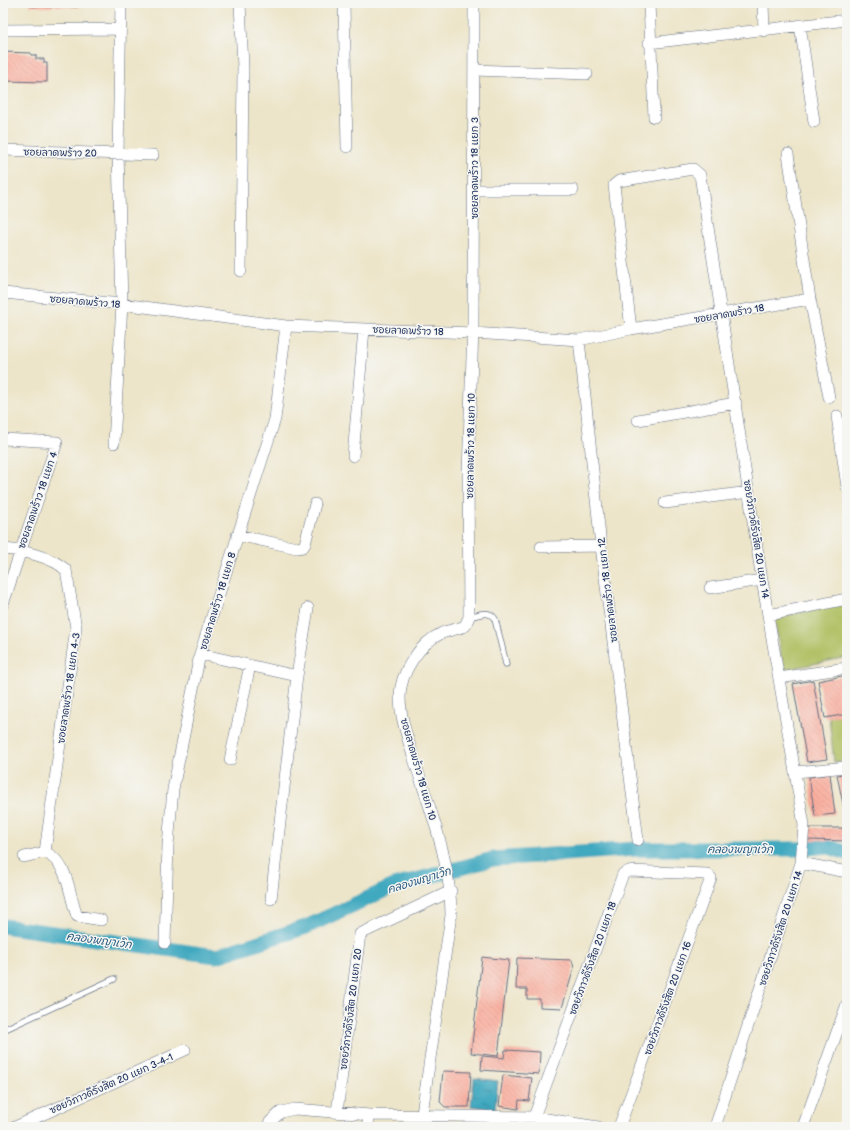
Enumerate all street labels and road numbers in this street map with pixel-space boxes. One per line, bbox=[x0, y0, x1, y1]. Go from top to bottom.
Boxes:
street label: ซอยลาดพร้าว 18 แยก 3 bbox=[468, 117, 481, 219]
street label: ซอยลาดพร้าว 20 bbox=[23, 145, 97, 160]
street label: ซอยลาดพร้าว 18 bbox=[49, 292, 121, 311]
street label: ซอยลาดพร้าว 18 bbox=[693, 301, 765, 326]
street label: ซอยลาดพร้าว 18 bbox=[372, 323, 444, 338]
street label: ซอยลาดพร้าว 18 แยก 10 bbox=[463, 393, 478, 499]
street label: ซอยลาดพร้าว 18 แยก 4 bbox=[15, 450, 60, 551]
street label: ซอยวิภาวดีรังสิต 20 แยก 14 bbox=[741, 479, 772, 600]
street label: ซอยลาดพร้าว 18 แยก 12 bbox=[595, 537, 620, 643]
street label: ซอยลาดพร้าว 18 แยก 8 bbox=[196, 550, 239, 652]
street label: ซอยลาดพร้าว 18 แยก 4-3 bbox=[54, 632, 83, 744]
street label: ซอยลาดพร้าว 18 แยก 10 bbox=[398, 717, 439, 822]
street label: ซอยวิภาวดีรังสิต 20 แยก 14 bbox=[756, 869, 805, 987]
street label: ซอยวิภาวดีรังสิต 20 แยก 18 bbox=[566, 899, 619, 1017]
street label: ซอยวิภาวดีรังสิต 20 แยก 16 bbox=[641, 939, 694, 1057]
street label: ซอยวิภาวดีรังสิต 20 แยก 20 bbox=[337, 948, 364, 1071]
street label: ซอยวิภาวดีรังสิต 20 แยก 3-4-1 bbox=[47, 1050, 175, 1117]

